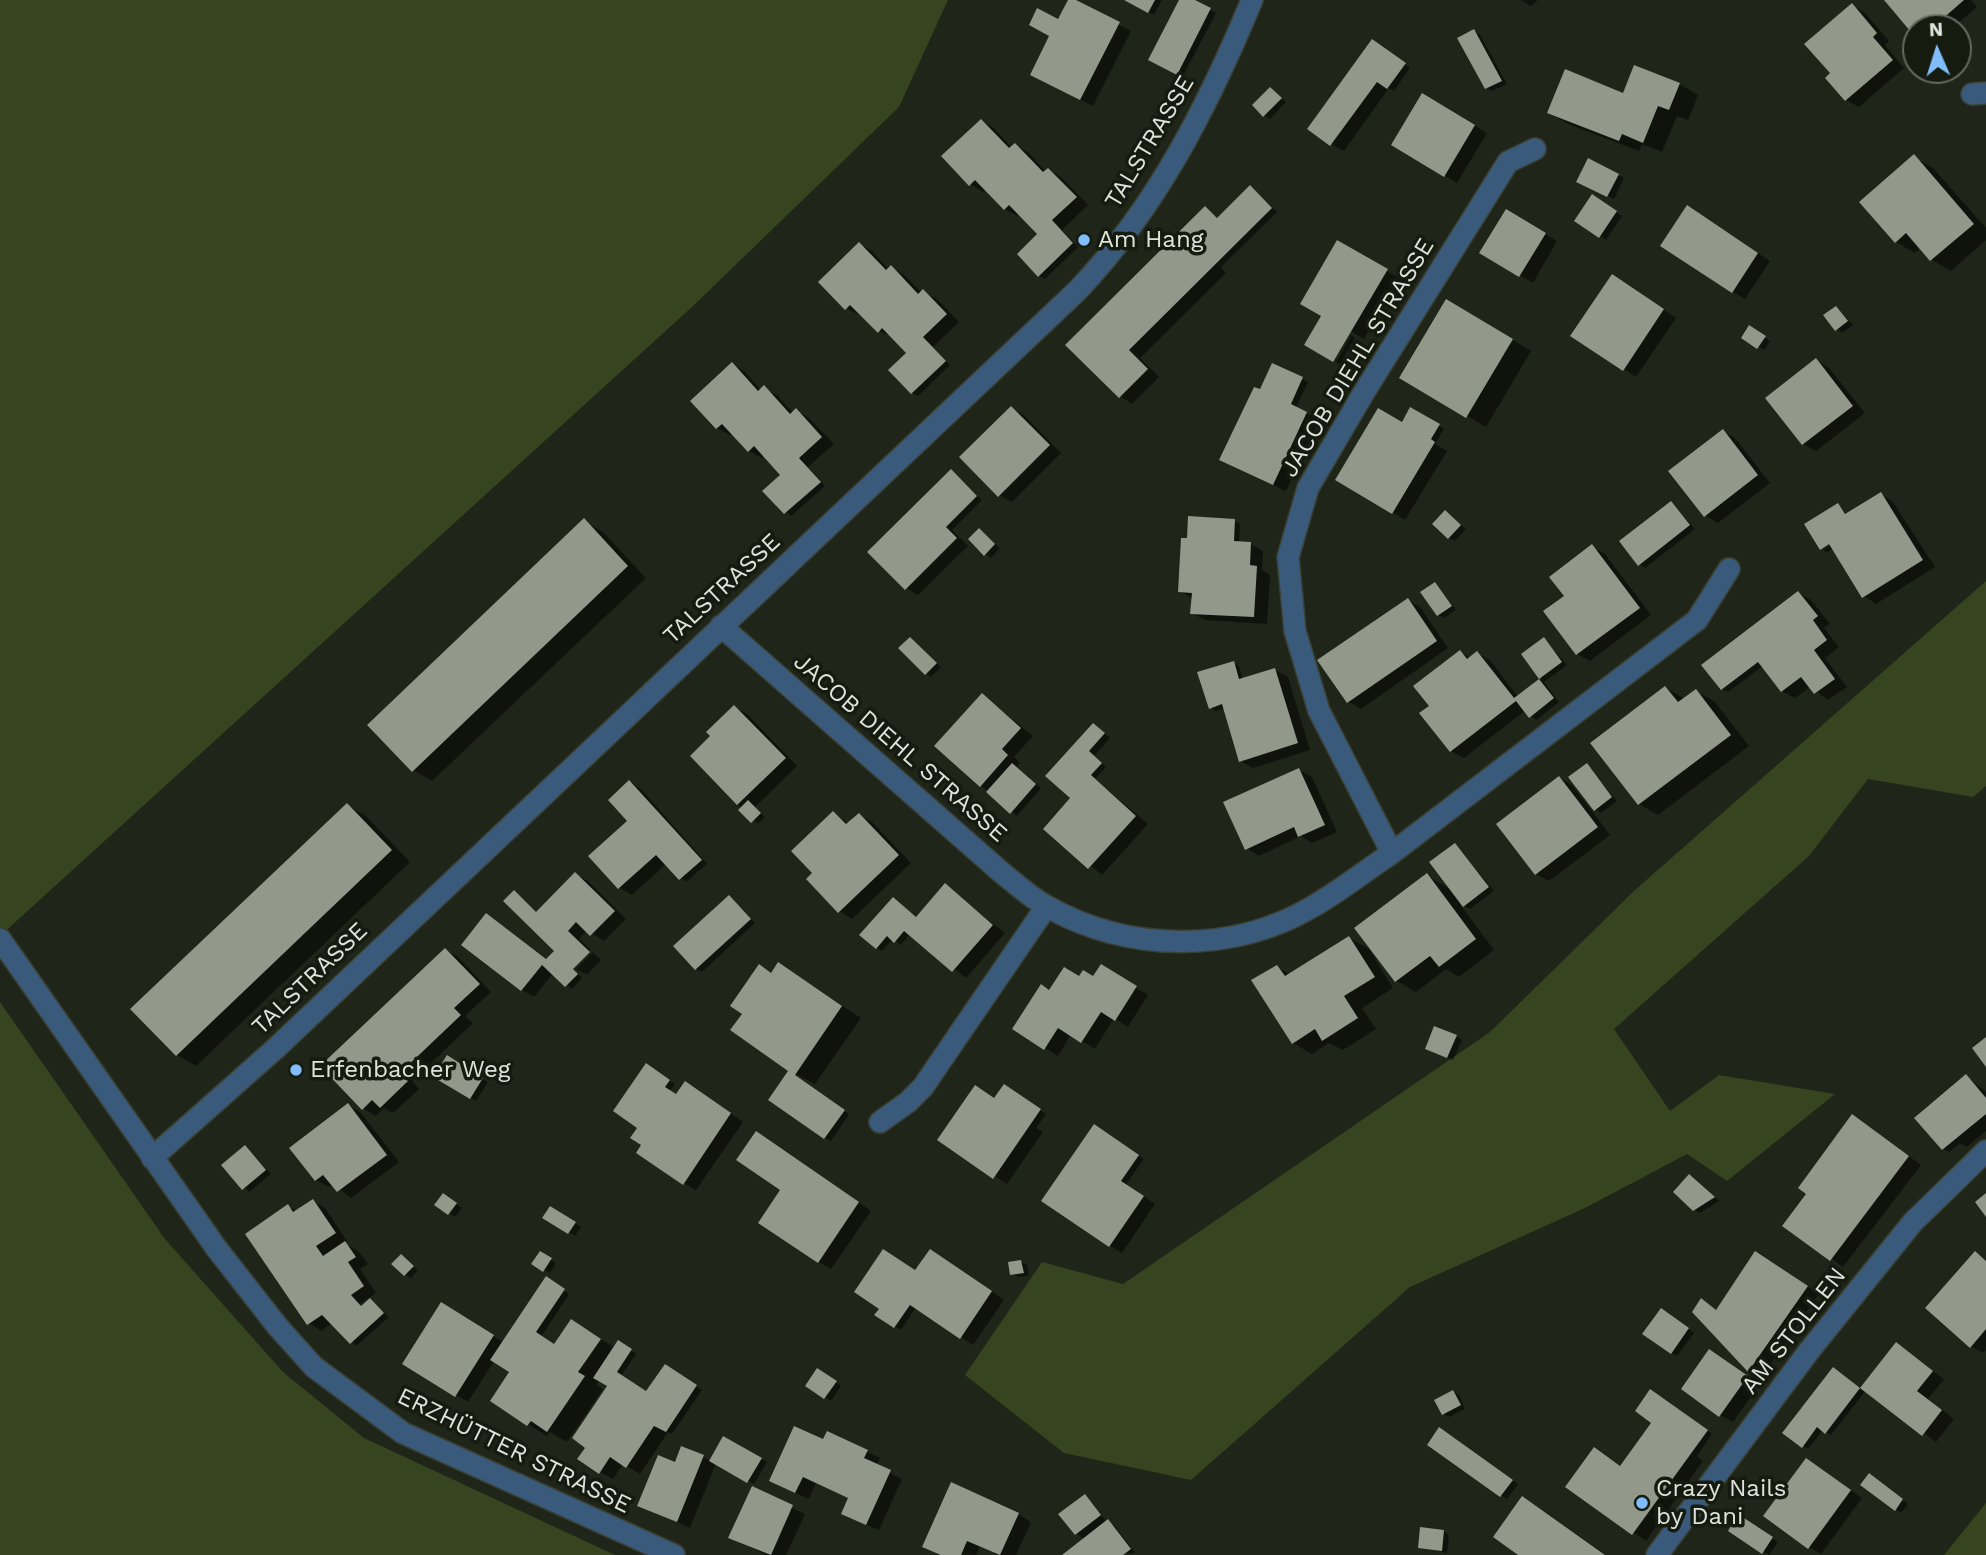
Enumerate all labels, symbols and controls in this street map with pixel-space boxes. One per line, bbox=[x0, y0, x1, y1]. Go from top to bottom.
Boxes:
north arrow bbox=[1902, 14, 1972, 84]
text: N bbox=[1928, 18, 1944, 41]
street label: TALSTRASSE bbox=[1099, 71, 1201, 213]
place label: Am Hang bbox=[1098, 226, 1204, 254]
marker: Am Hang bbox=[1076, 232, 1092, 248]
street label: JACOB DIEHL STRASSE bbox=[1275, 233, 1441, 483]
street label: TALSTRASSE bbox=[658, 528, 786, 650]
street label: JACOB DIEHL STRASSE bbox=[787, 647, 1013, 849]
street label: TALSTRASSE bbox=[246, 917, 374, 1041]
place label: Erfenbacher Weg bbox=[310, 1056, 511, 1084]
marker: Erfenbacher Weg bbox=[288, 1062, 304, 1078]
street label: AM STOLLEN bbox=[1736, 1262, 1852, 1400]
street label: ERZHÜTTER STRASSE bbox=[393, 1382, 635, 1520]
place label: Crazy Nails by Dani bbox=[1656, 1475, 1786, 1531]
marker: Crazy Nails by Dani bbox=[1634, 1495, 1650, 1511]

